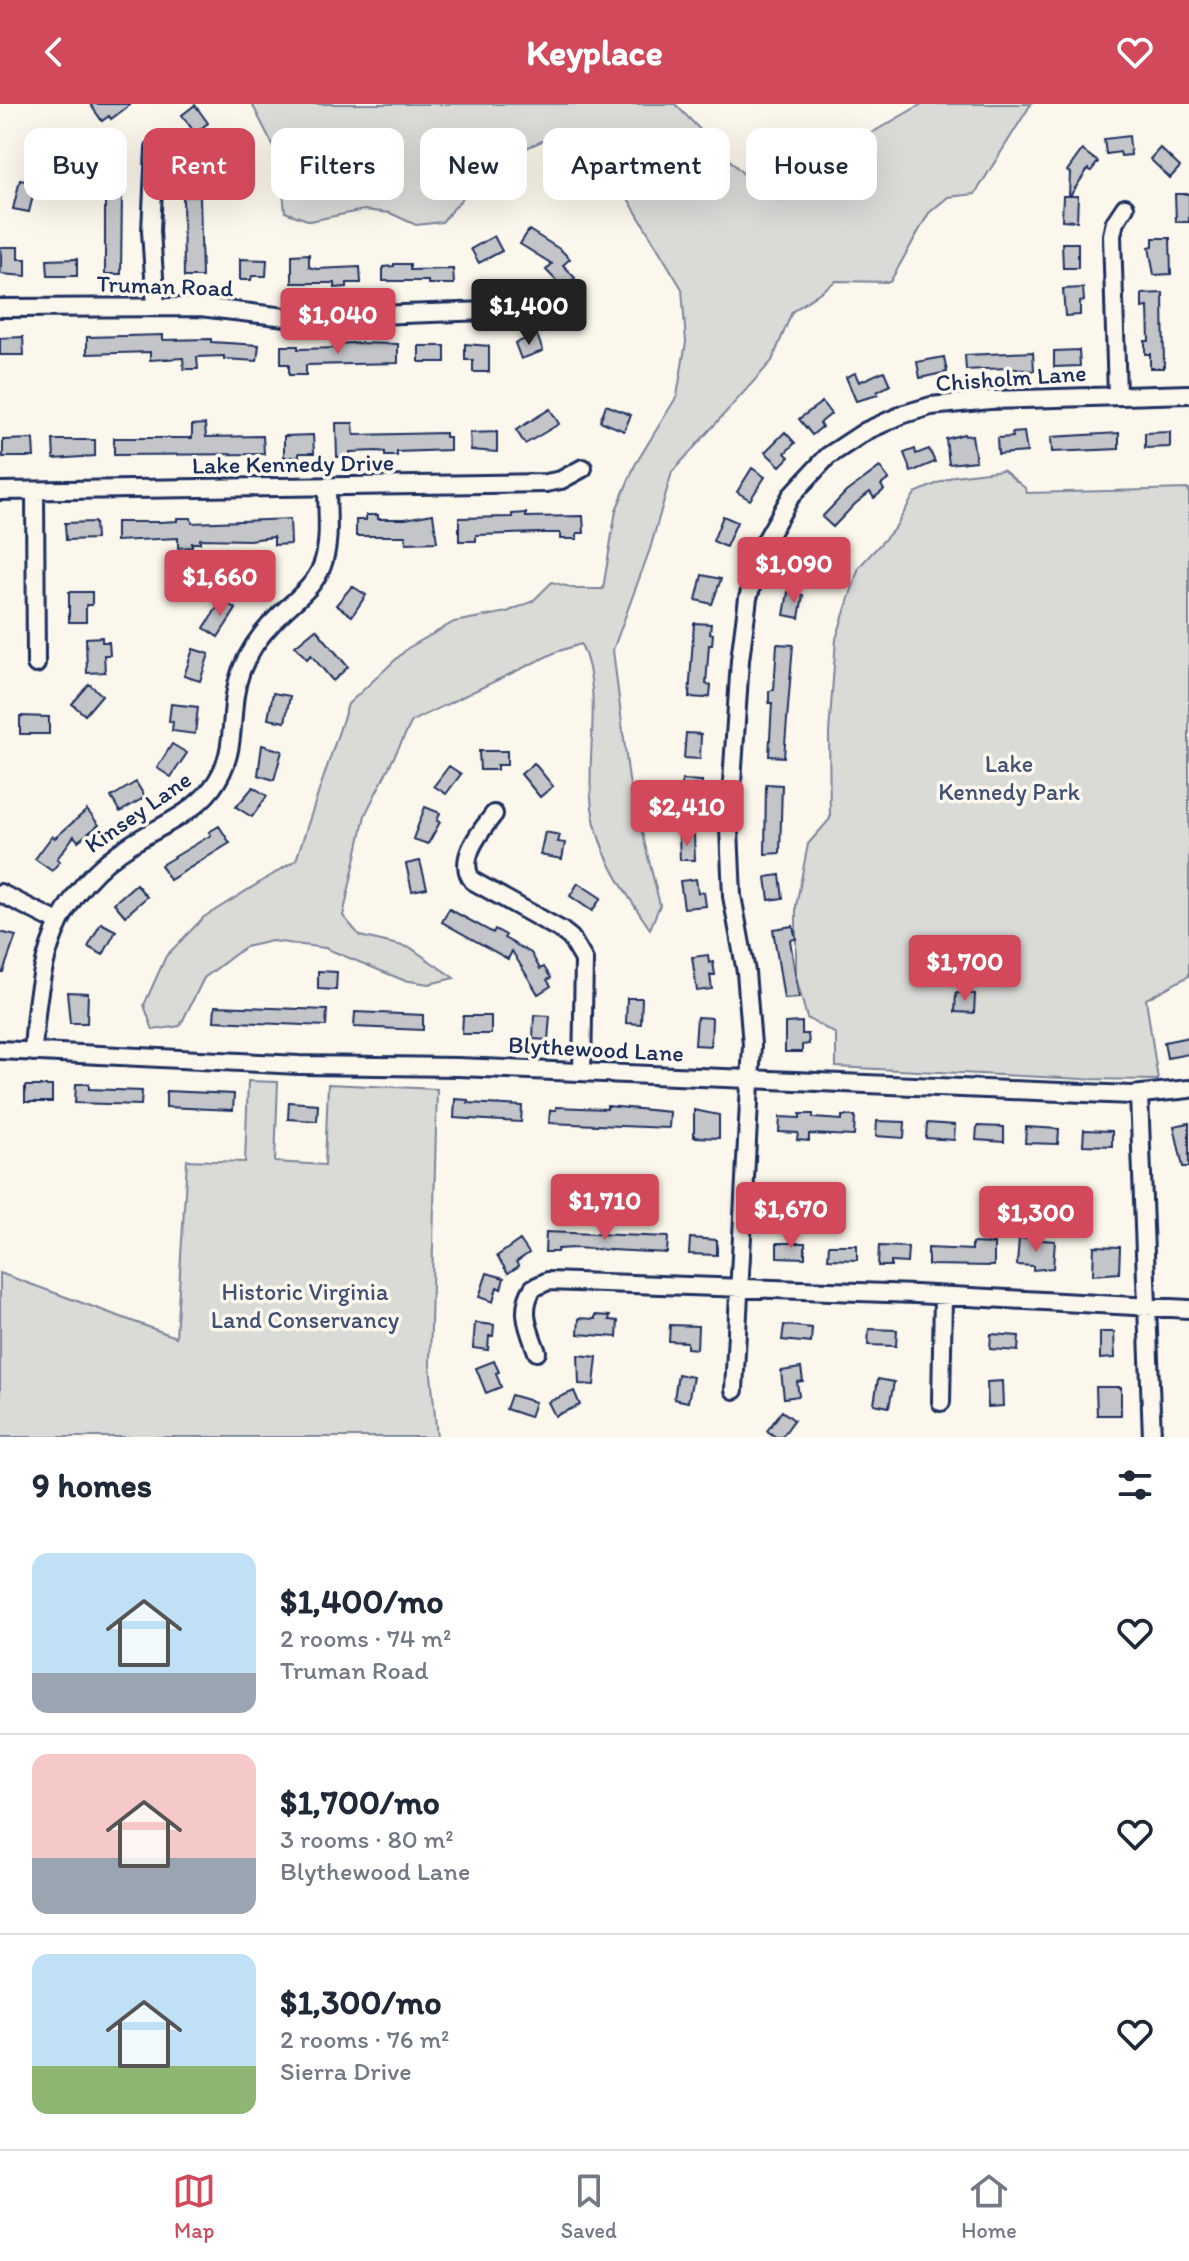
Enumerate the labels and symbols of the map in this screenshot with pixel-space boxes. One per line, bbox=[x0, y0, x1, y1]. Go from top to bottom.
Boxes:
street label: Truman Road bbox=[96, 269, 234, 302]
pin: $1,400 bbox=[464, 279, 594, 347]
pin: $1,040 bbox=[273, 288, 403, 356]
street label: Chisholm Lane bbox=[934, 358, 1087, 397]
street label: Lake Kennedy Drive bbox=[192, 447, 394, 480]
pin: $1,090 bbox=[729, 537, 859, 605]
pin: $1,660 bbox=[155, 550, 285, 618]
park label: Lake Kennedy Park bbox=[938, 749, 1080, 806]
street label: Kinsey Lane bbox=[79, 764, 197, 859]
pin: $2,410 bbox=[622, 780, 752, 848]
pin: $1,700 bbox=[900, 935, 1030, 1003]
street label: Blythewood Lane bbox=[508, 1029, 685, 1068]
pin: $1,710 bbox=[540, 1174, 670, 1242]
pin: $1,670 bbox=[726, 1182, 856, 1250]
pin: $1,300 bbox=[971, 1186, 1101, 1254]
park label: Historic Virginia Land Conservancy bbox=[211, 1277, 400, 1334]

